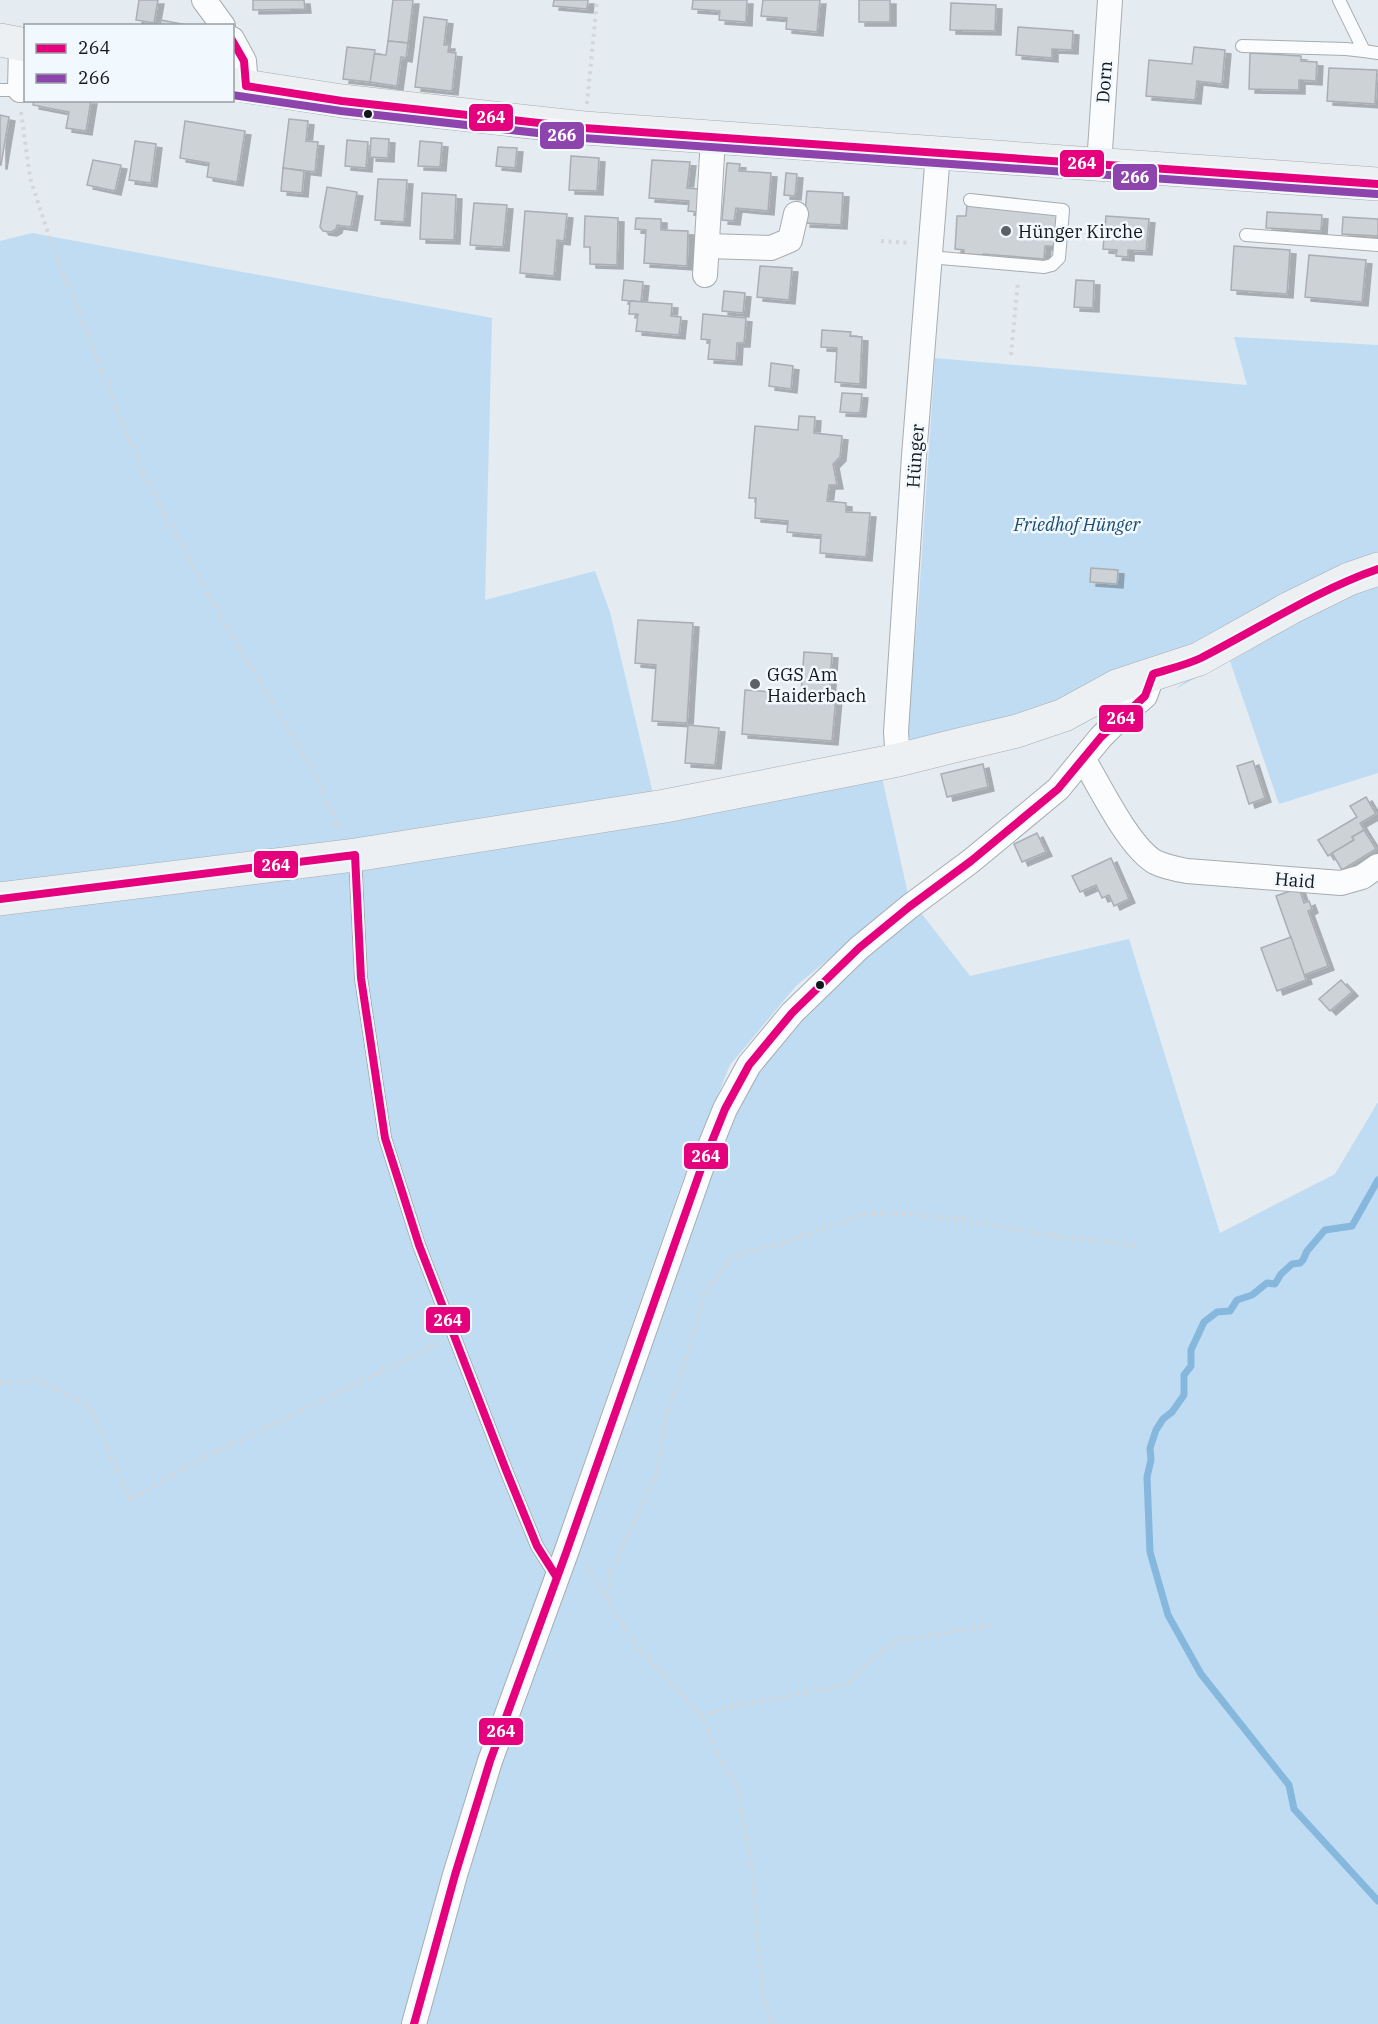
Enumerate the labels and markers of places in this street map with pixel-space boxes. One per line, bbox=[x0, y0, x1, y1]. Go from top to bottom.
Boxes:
unlabelled marker bbox=[362, 108, 374, 120]
place label: Hünger Kirche bbox=[1018, 220, 1143, 243]
marker: Hünger Kirche bbox=[999, 224, 1013, 238]
place label: GGS Am Haiderbach bbox=[767, 663, 867, 707]
marker: GGS Am Haiderbach bbox=[748, 677, 762, 691]
unlabelled marker bbox=[814, 979, 826, 991]

